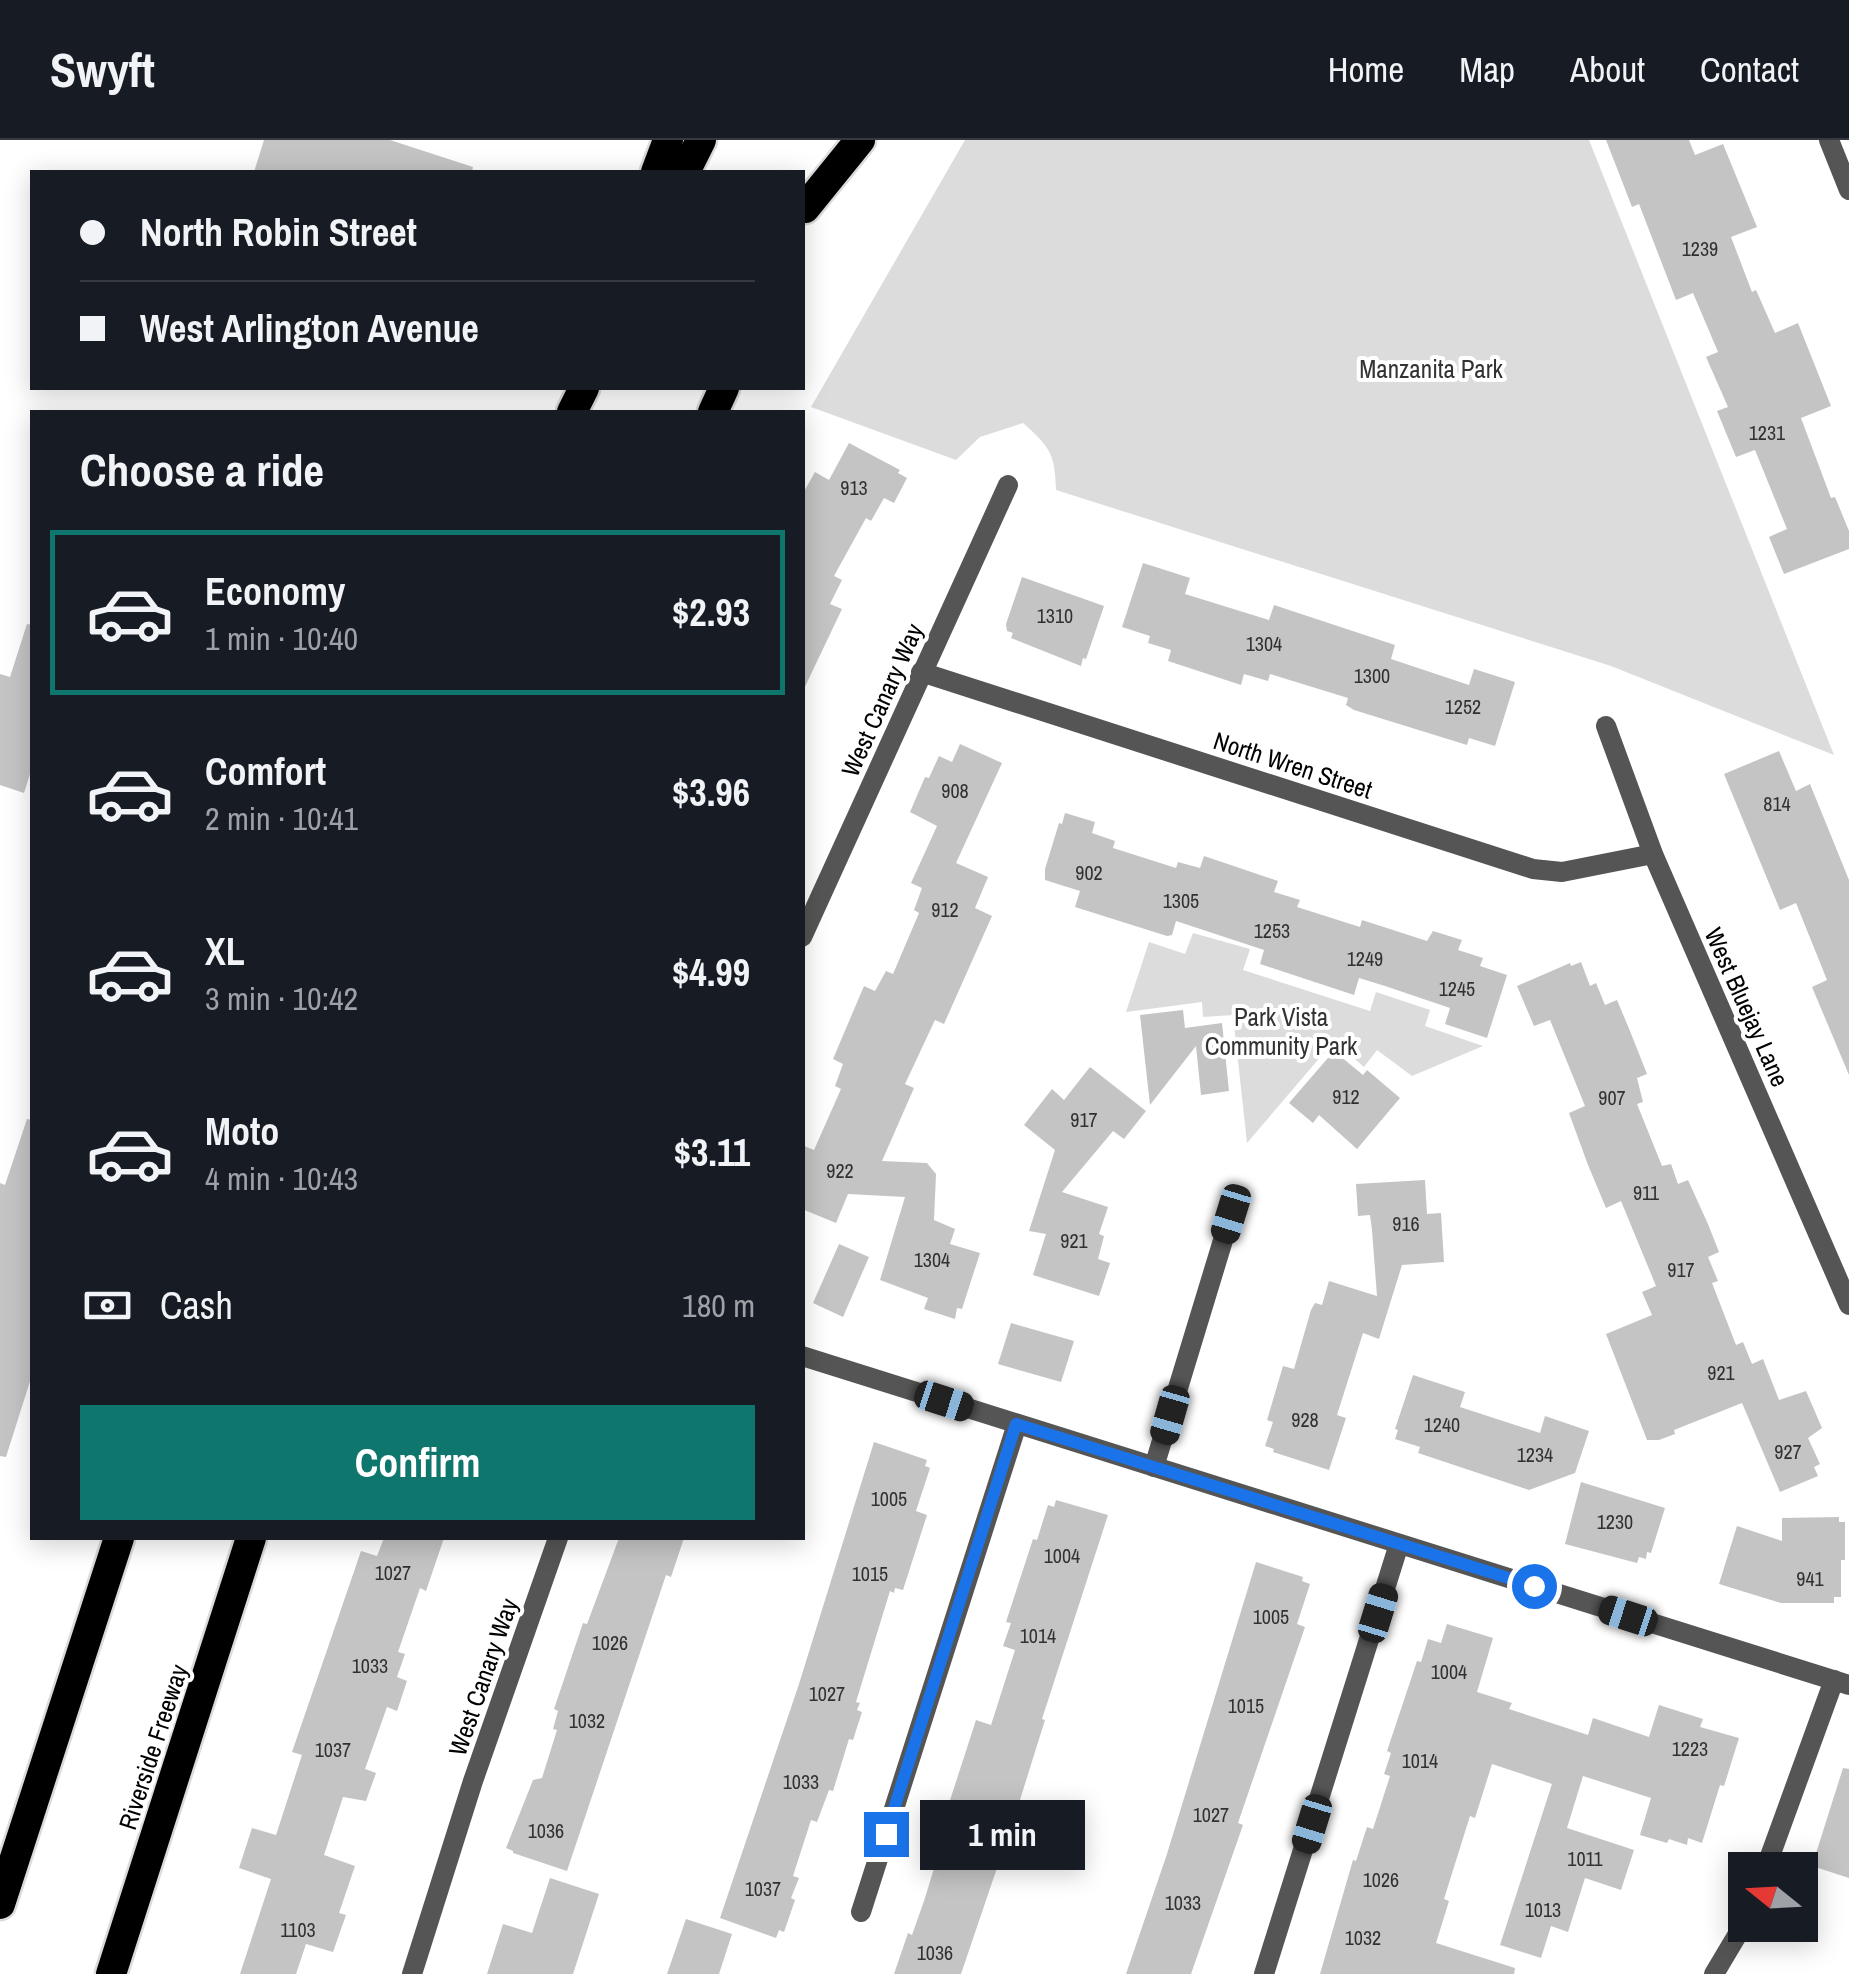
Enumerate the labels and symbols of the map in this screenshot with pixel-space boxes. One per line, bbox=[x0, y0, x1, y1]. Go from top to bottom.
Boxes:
house number: 1239 bbox=[1682, 235, 1718, 262]
park label: Manzanita Park bbox=[1359, 352, 1504, 386]
house number: 1231 bbox=[1749, 419, 1785, 446]
house number: 913 bbox=[840, 474, 868, 501]
house number: 1310 bbox=[1037, 602, 1073, 629]
street label: West Canary Way bbox=[833, 617, 931, 782]
house number: 1304 bbox=[1246, 630, 1282, 657]
house number: 1300 bbox=[1354, 662, 1390, 689]
house number: 1252 bbox=[1445, 693, 1481, 720]
street label: North Wren Street bbox=[1209, 723, 1377, 807]
house number: 908 bbox=[941, 777, 969, 804]
house number: 814 bbox=[1763, 790, 1791, 817]
house number: 902 bbox=[1075, 859, 1103, 886]
house number: 1305 bbox=[1163, 887, 1199, 914]
house number: 912 bbox=[931, 896, 959, 923]
house number: 1253 bbox=[1254, 917, 1290, 944]
street label: West Bluejay Lane bbox=[1697, 922, 1797, 1092]
house number: 1249 bbox=[1347, 945, 1383, 972]
house number: 1245 bbox=[1439, 975, 1475, 1002]
park label: Park Vista Community Park bbox=[1205, 1000, 1358, 1063]
house number: 912 bbox=[1332, 1083, 1360, 1110]
house number: 907 bbox=[1598, 1084, 1626, 1111]
house number: 917 bbox=[1070, 1106, 1098, 1133]
house number: 922 bbox=[826, 1157, 854, 1184]
house number: 911 bbox=[1633, 1179, 1659, 1206]
car bbox=[1208, 1181, 1254, 1247]
house number: 916 bbox=[1392, 1210, 1420, 1237]
house number: 921 bbox=[1060, 1227, 1088, 1254]
house number: 1304 bbox=[914, 1246, 950, 1273]
house number: 917 bbox=[1667, 1256, 1695, 1283]
house number: 921 bbox=[1707, 1359, 1735, 1386]
car bbox=[911, 1377, 977, 1425]
car bbox=[1147, 1382, 1193, 1448]
house number: 928 bbox=[1291, 1406, 1319, 1433]
house number: 1240 bbox=[1424, 1411, 1460, 1438]
house number: 927 bbox=[1774, 1438, 1802, 1465]
house number: 1234 bbox=[1517, 1441, 1553, 1468]
house number: 1005 bbox=[871, 1485, 907, 1512]
house number: 1230 bbox=[1597, 1508, 1633, 1535]
house number: 1004 bbox=[1044, 1542, 1080, 1569]
house number: 1027 bbox=[375, 1559, 411, 1586]
house number: 1015 bbox=[852, 1560, 888, 1587]
route start bbox=[1512, 1564, 1557, 1609]
house number: 941 bbox=[1796, 1565, 1824, 1592]
car bbox=[1355, 1580, 1401, 1646]
car bbox=[1595, 1592, 1661, 1640]
street label: West Canary Way bbox=[440, 1593, 526, 1760]
house number: 1005 bbox=[1253, 1603, 1289, 1630]
house number: 1014 bbox=[1020, 1622, 1056, 1649]
house number: 1026 bbox=[592, 1629, 628, 1656]
house number: 1033 bbox=[352, 1652, 388, 1679]
house number: 1004 bbox=[1431, 1658, 1467, 1685]
street label: Riverside Freeway bbox=[110, 1659, 196, 1834]
house number: 1027 bbox=[809, 1680, 845, 1707]
house number: 1015 bbox=[1228, 1692, 1264, 1719]
house number: 1032 bbox=[569, 1707, 605, 1734]
house number: 1223 bbox=[1672, 1735, 1708, 1762]
house number: 1037 bbox=[315, 1736, 351, 1763]
house number: 1014 bbox=[1402, 1747, 1438, 1774]
house number: 1033 bbox=[783, 1768, 819, 1795]
car bbox=[1289, 1791, 1335, 1857]
callout: 1 min bbox=[921, 1799, 1086, 1869]
house number: 1027 bbox=[1193, 1801, 1229, 1828]
route end bbox=[864, 1812, 909, 1857]
house number: 1036 bbox=[528, 1817, 564, 1844]
house number: 1011 bbox=[1567, 1845, 1603, 1872]
north arrow bbox=[1728, 1852, 1818, 1942]
house number: 1026 bbox=[1363, 1866, 1399, 1893]
house number: 1037 bbox=[745, 1875, 781, 1902]
house number: 1033 bbox=[1165, 1889, 1201, 1916]
house number: 1013 bbox=[1525, 1896, 1561, 1923]
house number: 1103 bbox=[280, 1916, 316, 1943]
house number: 1032 bbox=[1345, 1924, 1381, 1951]
house number: 1036 bbox=[917, 1939, 953, 1966]

